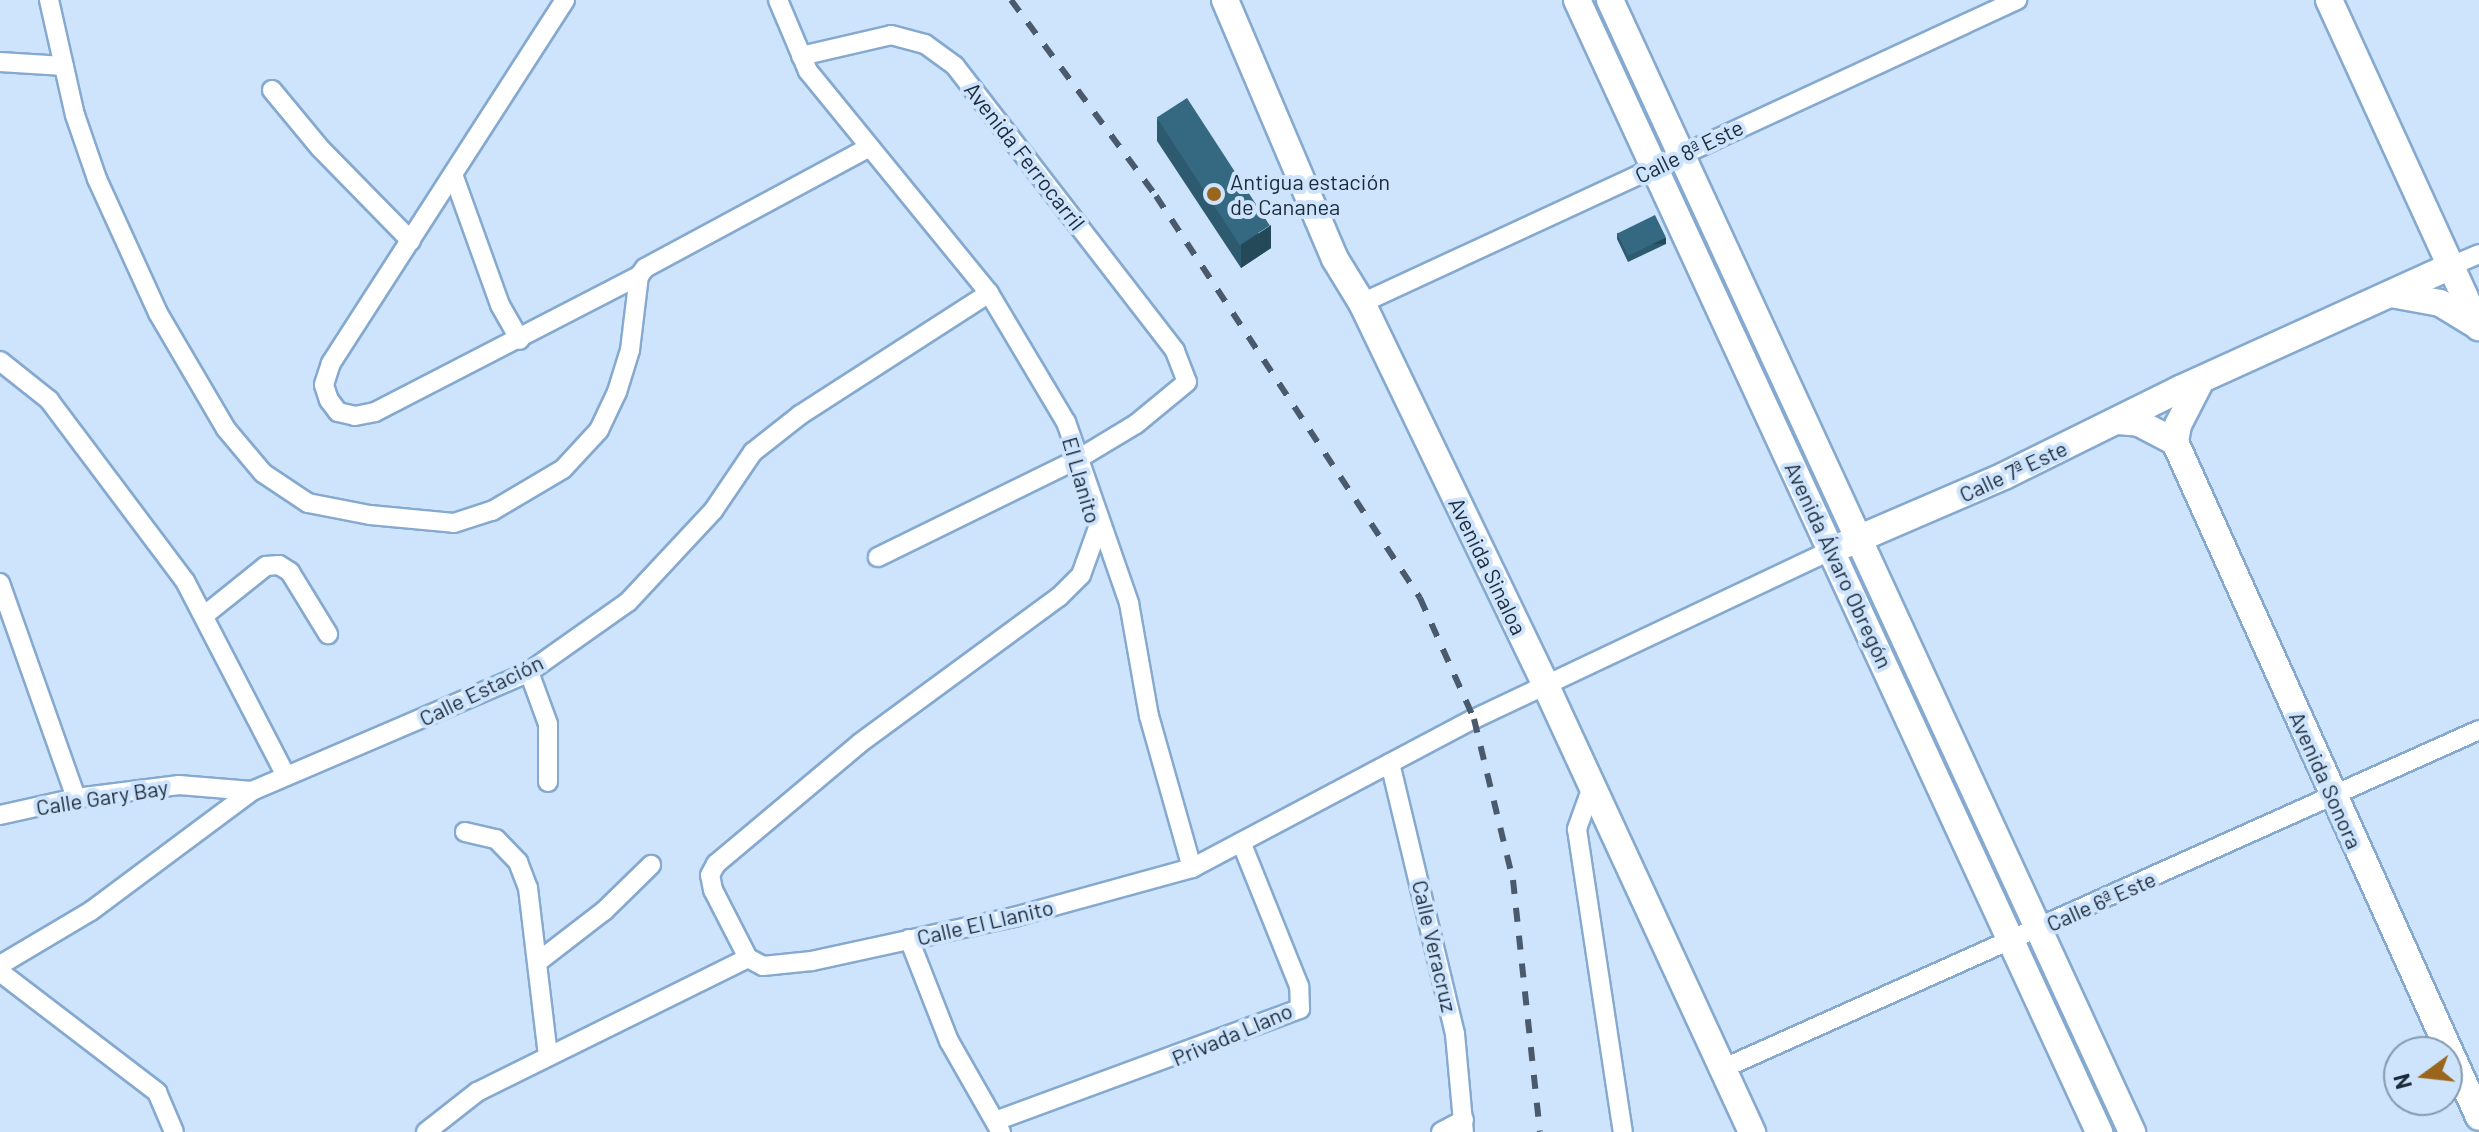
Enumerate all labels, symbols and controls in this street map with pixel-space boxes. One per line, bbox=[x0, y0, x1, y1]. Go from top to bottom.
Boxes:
street label: Avenida Ferrocarril bbox=[959, 77, 1091, 235]
street label: Calle 8ª Este bbox=[1631, 114, 1747, 188]
place label: Antigua estación de Cananea bbox=[1230, 168, 1390, 220]
marker: Antigua estación de Cananea bbox=[1205, 185, 1223, 203]
street label: El Llanito bbox=[1057, 434, 1107, 526]
street label: Calle 7ª Este bbox=[1955, 435, 2071, 507]
street label: Avenida Álvaro Obregón bbox=[1780, 458, 1898, 672]
street label: Avenida Sinaloa bbox=[1443, 493, 1533, 639]
street label: Calle Estación bbox=[415, 649, 547, 731]
street label: Avenida Sonora bbox=[2284, 707, 2368, 853]
street label: Calle Gary Bay bbox=[34, 774, 170, 820]
street label: Calle 6ª Este bbox=[2042, 865, 2160, 937]
street label: Calle Veracruz bbox=[1407, 877, 1463, 1015]
street label: Calle El Llanito bbox=[914, 893, 1056, 951]
street label: Privada Llano bbox=[1168, 997, 1296, 1071]
north arrow bbox=[2383, 1036, 2463, 1116]
text: N bbox=[2387, 1071, 2416, 1092]

